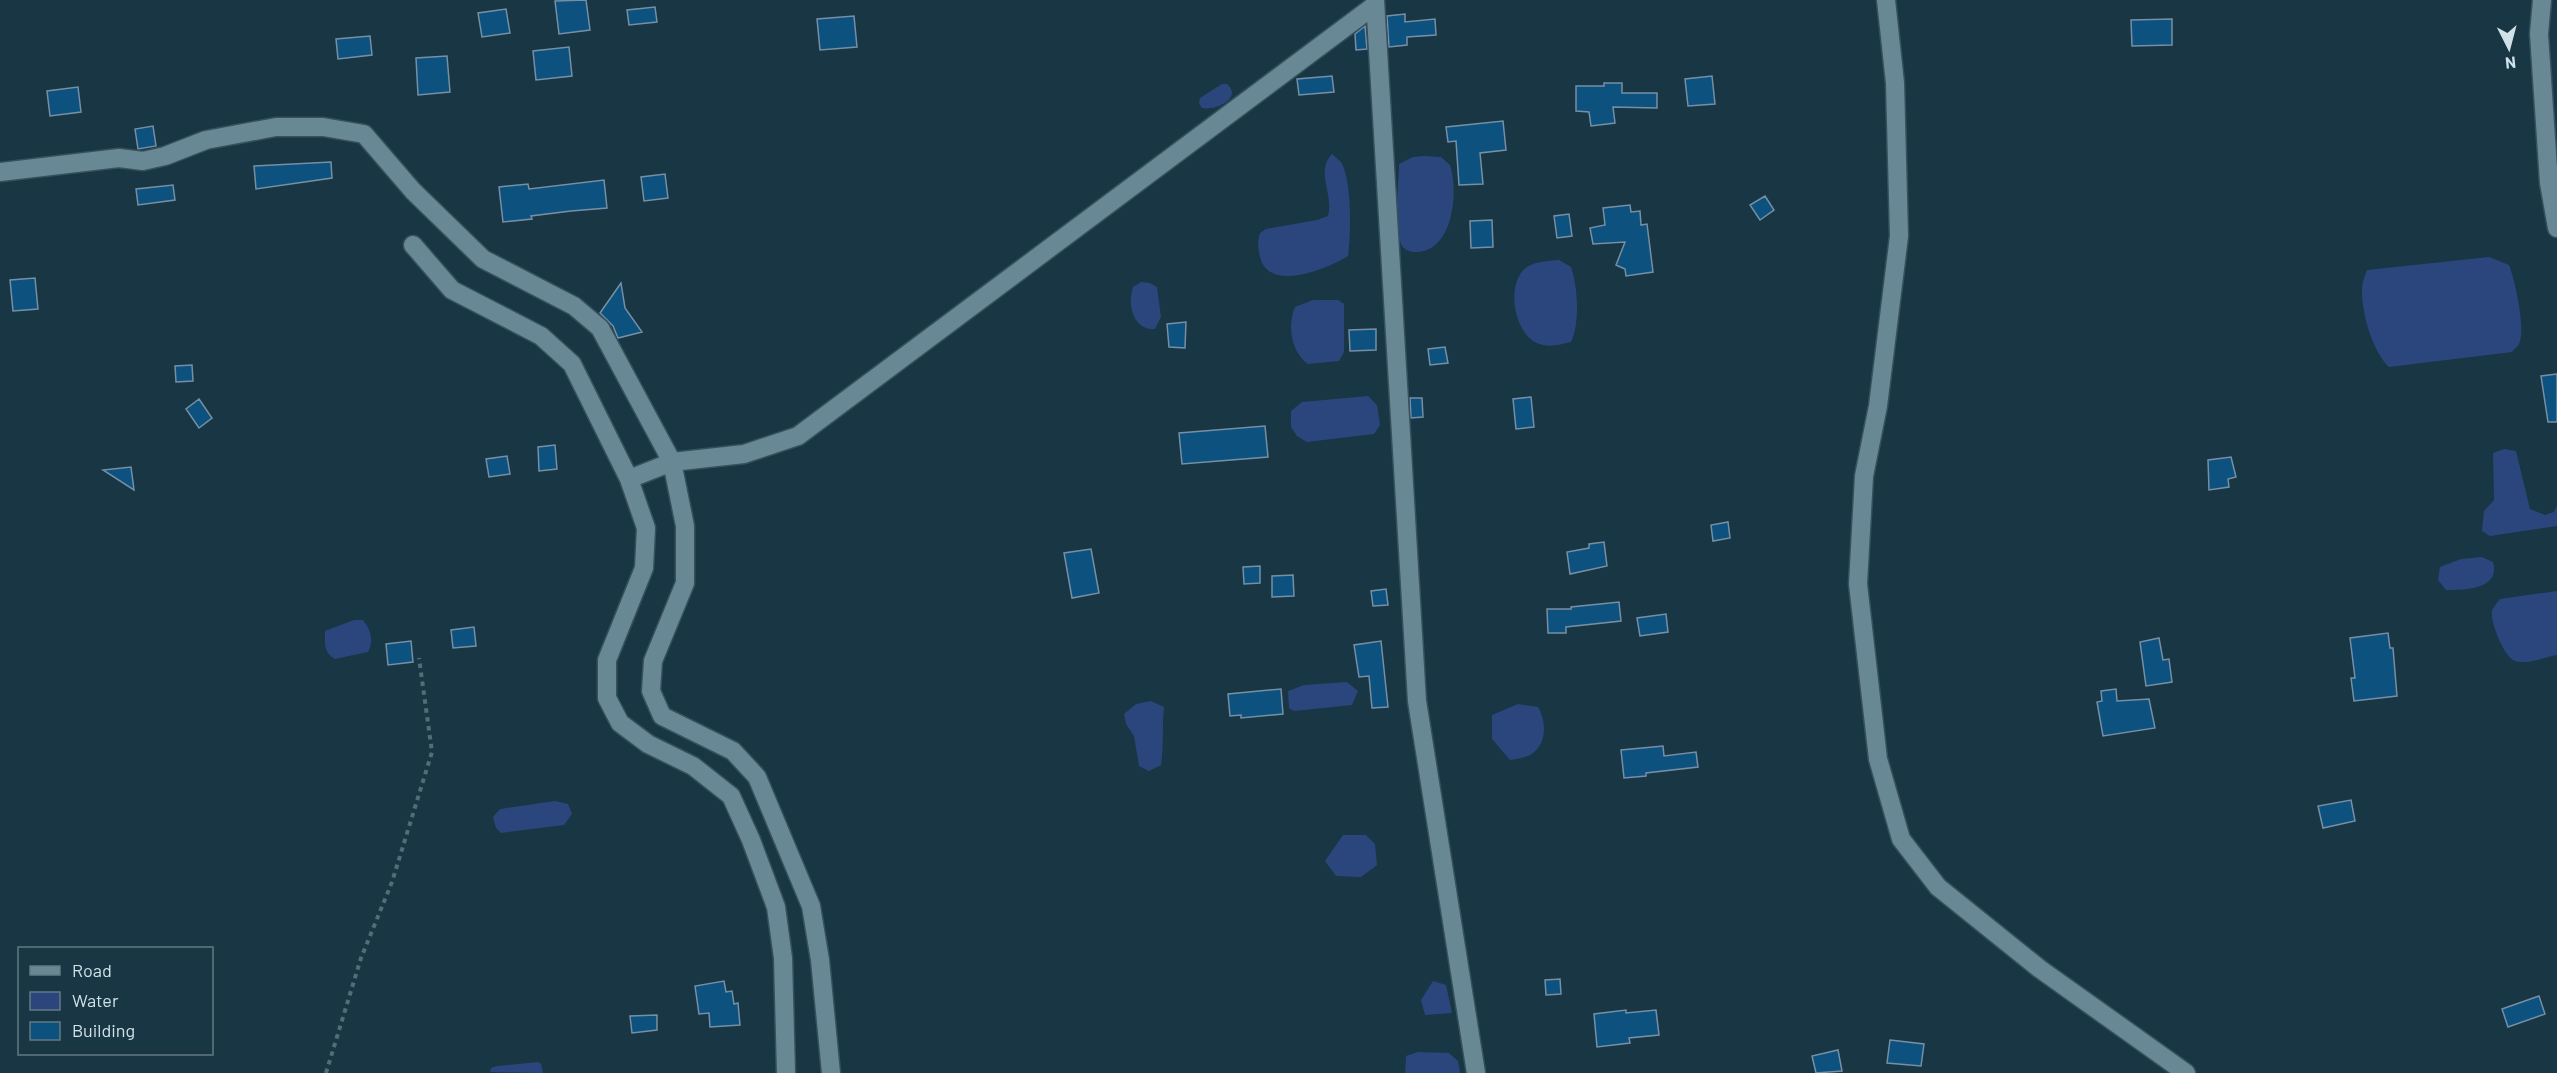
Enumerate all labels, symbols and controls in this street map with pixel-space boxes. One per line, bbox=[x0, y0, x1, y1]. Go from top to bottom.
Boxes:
north arrow bbox=[2479, 18, 2539, 78]
text: N bbox=[2504, 53, 2517, 73]
legend bbox=[18, 947, 213, 1055]
text: Road bbox=[72, 959, 112, 981]
text: Water bbox=[72, 989, 119, 1011]
text: Building bbox=[72, 1019, 135, 1041]

